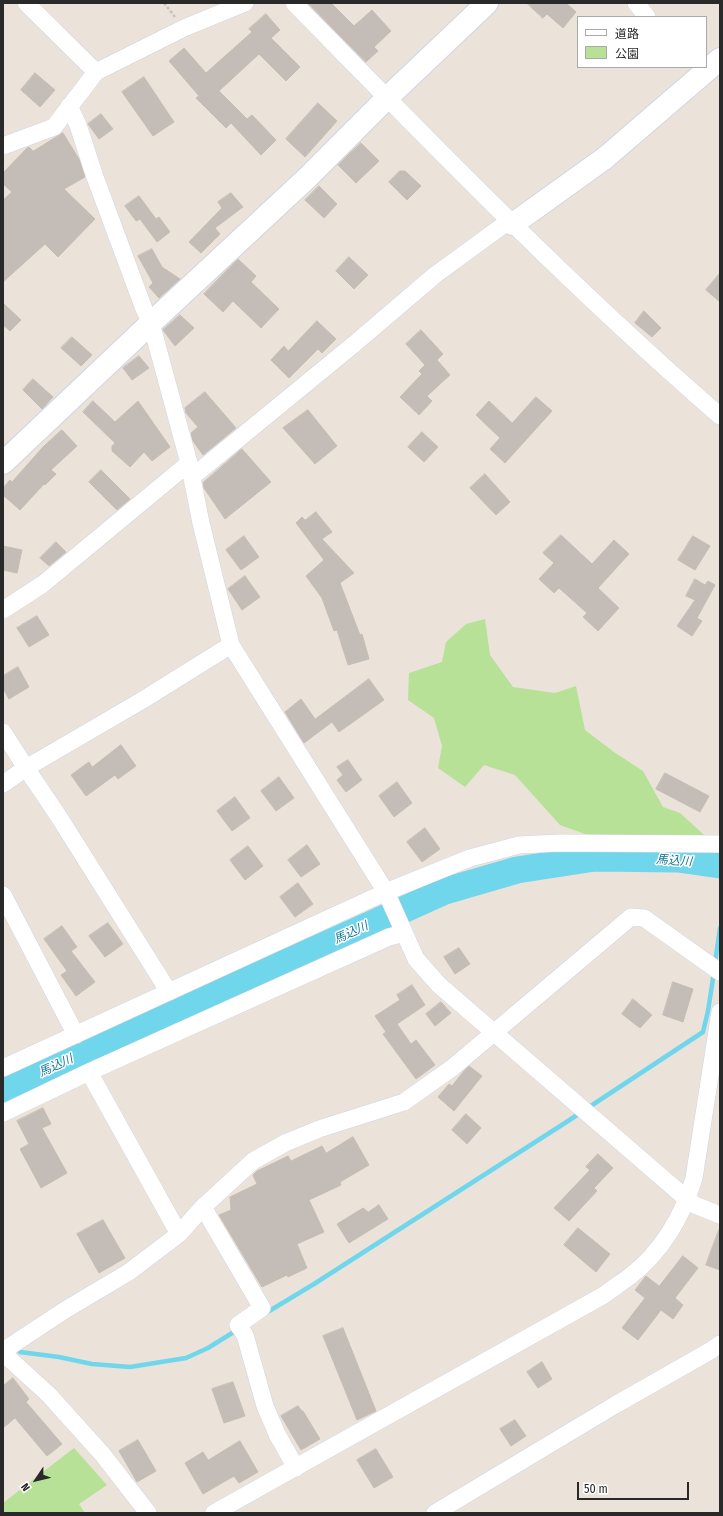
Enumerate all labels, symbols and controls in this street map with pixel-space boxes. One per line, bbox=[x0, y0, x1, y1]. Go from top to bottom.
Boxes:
legend bbox=[577, 16, 707, 68]
text: 道路 bbox=[615, 27, 639, 41]
text: 公園 bbox=[615, 47, 639, 61]
water label: 馬込川 bbox=[656, 853, 692, 869]
water label: 馬込川 bbox=[332, 919, 370, 947]
water label: 馬込川 bbox=[37, 1052, 75, 1080]
north arrow bbox=[16, 1460, 56, 1500]
scale bar bbox=[579, 1474, 691, 1500]
text: N bbox=[19, 1481, 33, 1494]
text: 50 m bbox=[584, 1482, 608, 1496]

